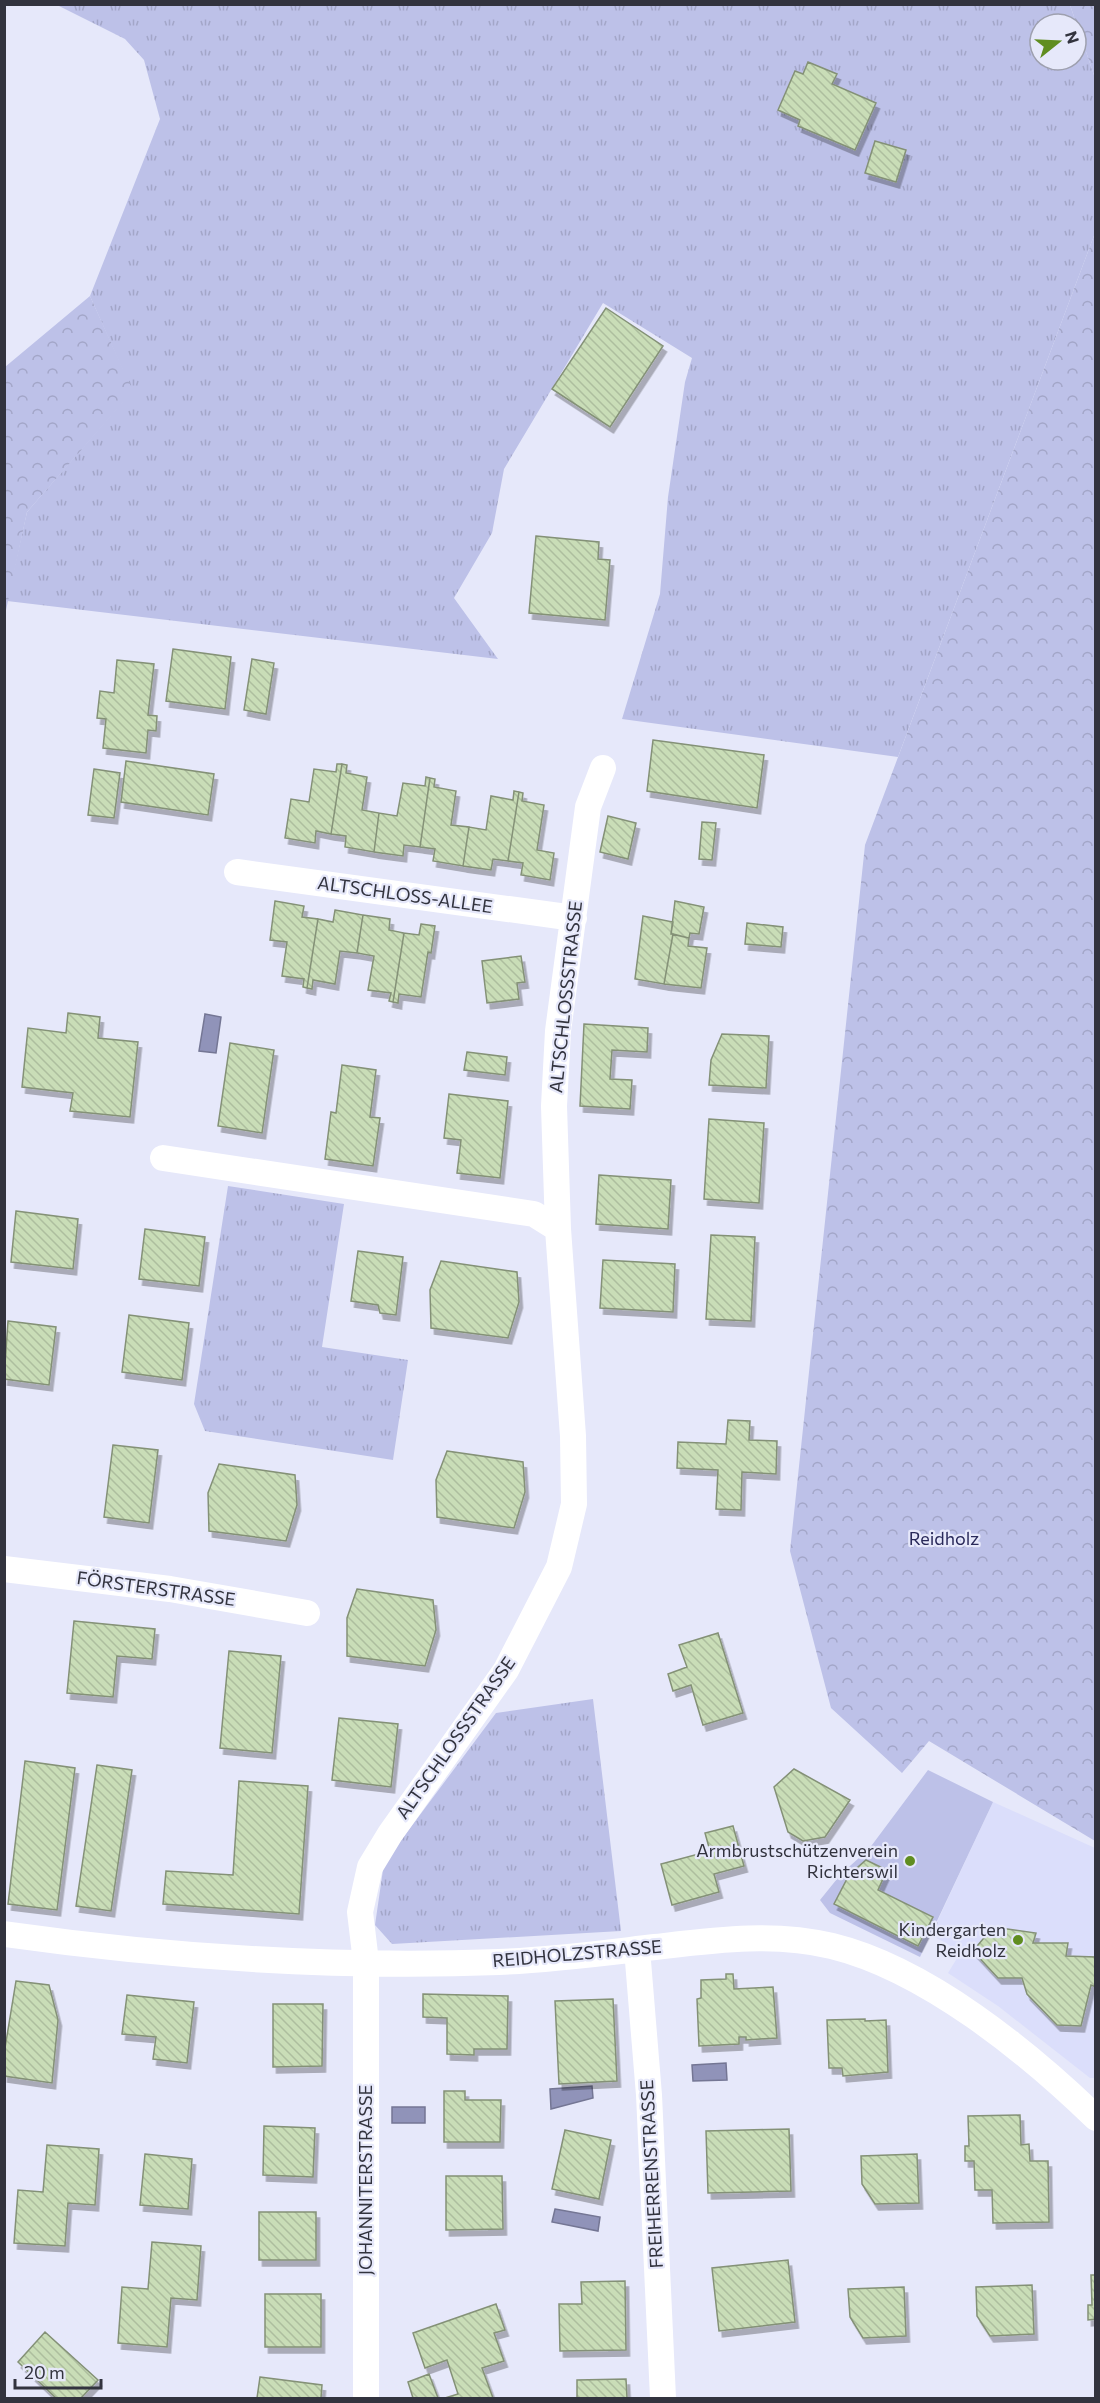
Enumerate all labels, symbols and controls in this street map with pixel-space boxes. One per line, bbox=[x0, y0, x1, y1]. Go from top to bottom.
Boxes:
north arrow bbox=[1028, 12, 1088, 72]
text: N bbox=[1062, 29, 1084, 46]
street label: ALTSCHLOSS-ALLEE bbox=[316, 871, 494, 917]
street label: ALTSCHLOSSSTRASSE bbox=[544, 900, 586, 1094]
park label: Reidholz bbox=[909, 1527, 979, 1549]
street label: FÖRSTERSTRASSE bbox=[75, 1566, 237, 1610]
street label: ALTSCHLOSSSTRASSE bbox=[391, 1652, 519, 1823]
place label: Armbrustschützenverein Richterswil bbox=[696, 1839, 898, 1882]
marker: Armbrustschützenverein Richterswil bbox=[903, 1854, 917, 1868]
place label: Kindergarten Reidholz bbox=[899, 1918, 1006, 1961]
marker: Kindergarten Reidholz bbox=[1011, 1933, 1025, 1947]
street label: REIDHOLZSTRASSE bbox=[491, 1935, 662, 1971]
street label: FREIHERRENSTRASSE bbox=[635, 2079, 667, 2269]
street label: JOHANNITERSTRASSE bbox=[354, 2085, 376, 2275]
scale bar bbox=[15, 2352, 100, 2390]
text: 20 m bbox=[24, 2361, 65, 2383]

